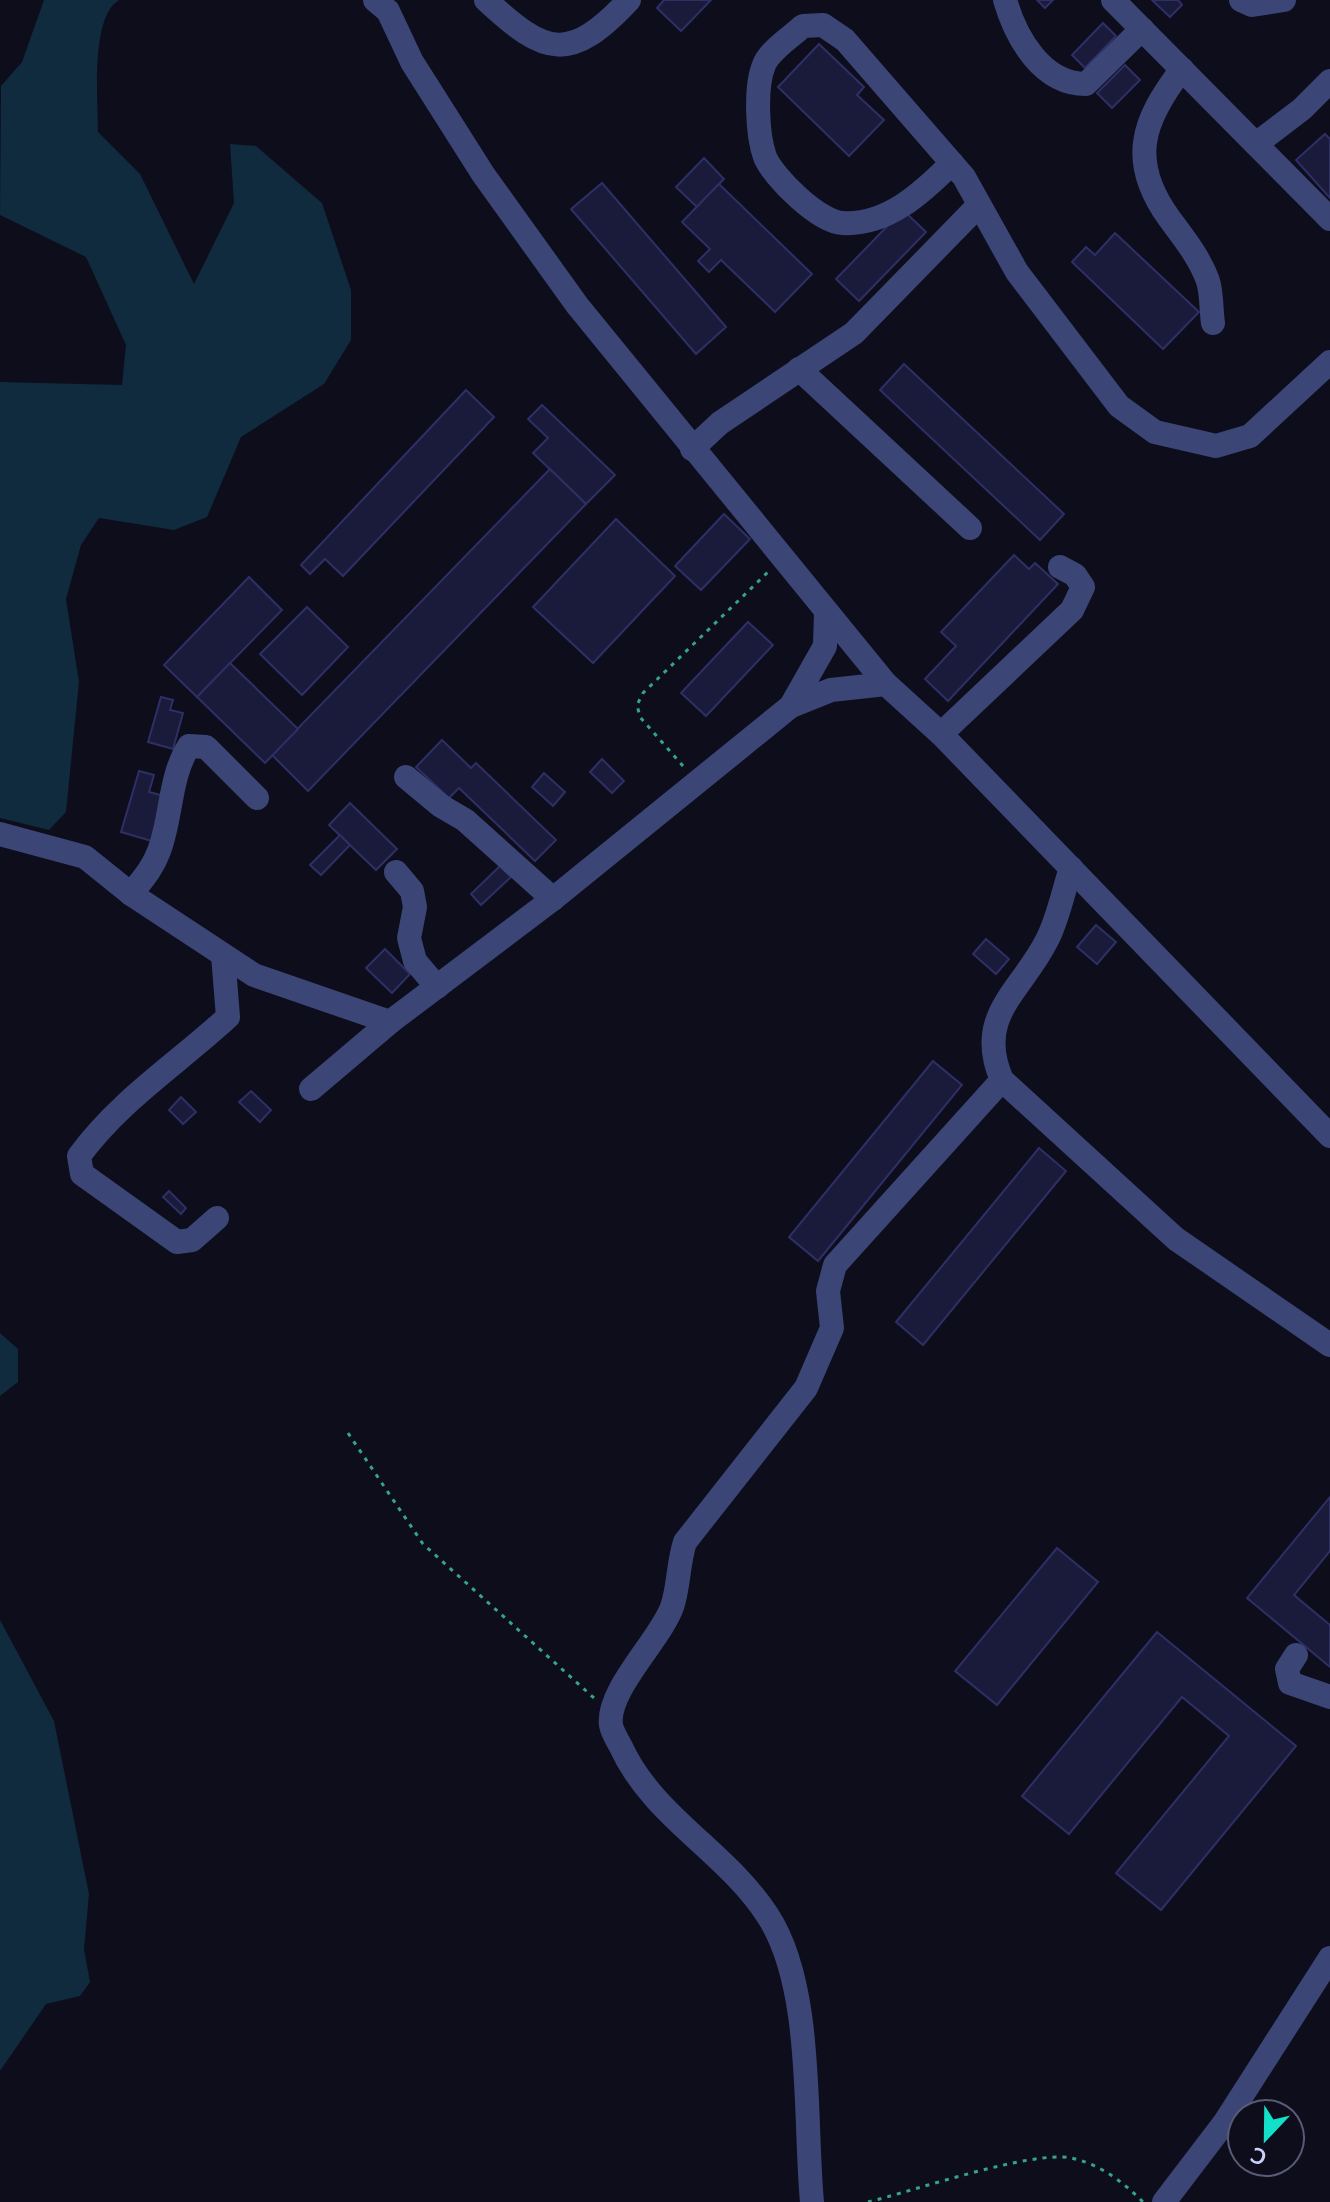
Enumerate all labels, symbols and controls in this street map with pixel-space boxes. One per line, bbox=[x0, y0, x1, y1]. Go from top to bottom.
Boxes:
north arrow bbox=[1226, 2098, 1306, 2178]
text: С bbox=[1246, 2139, 1271, 2172]

